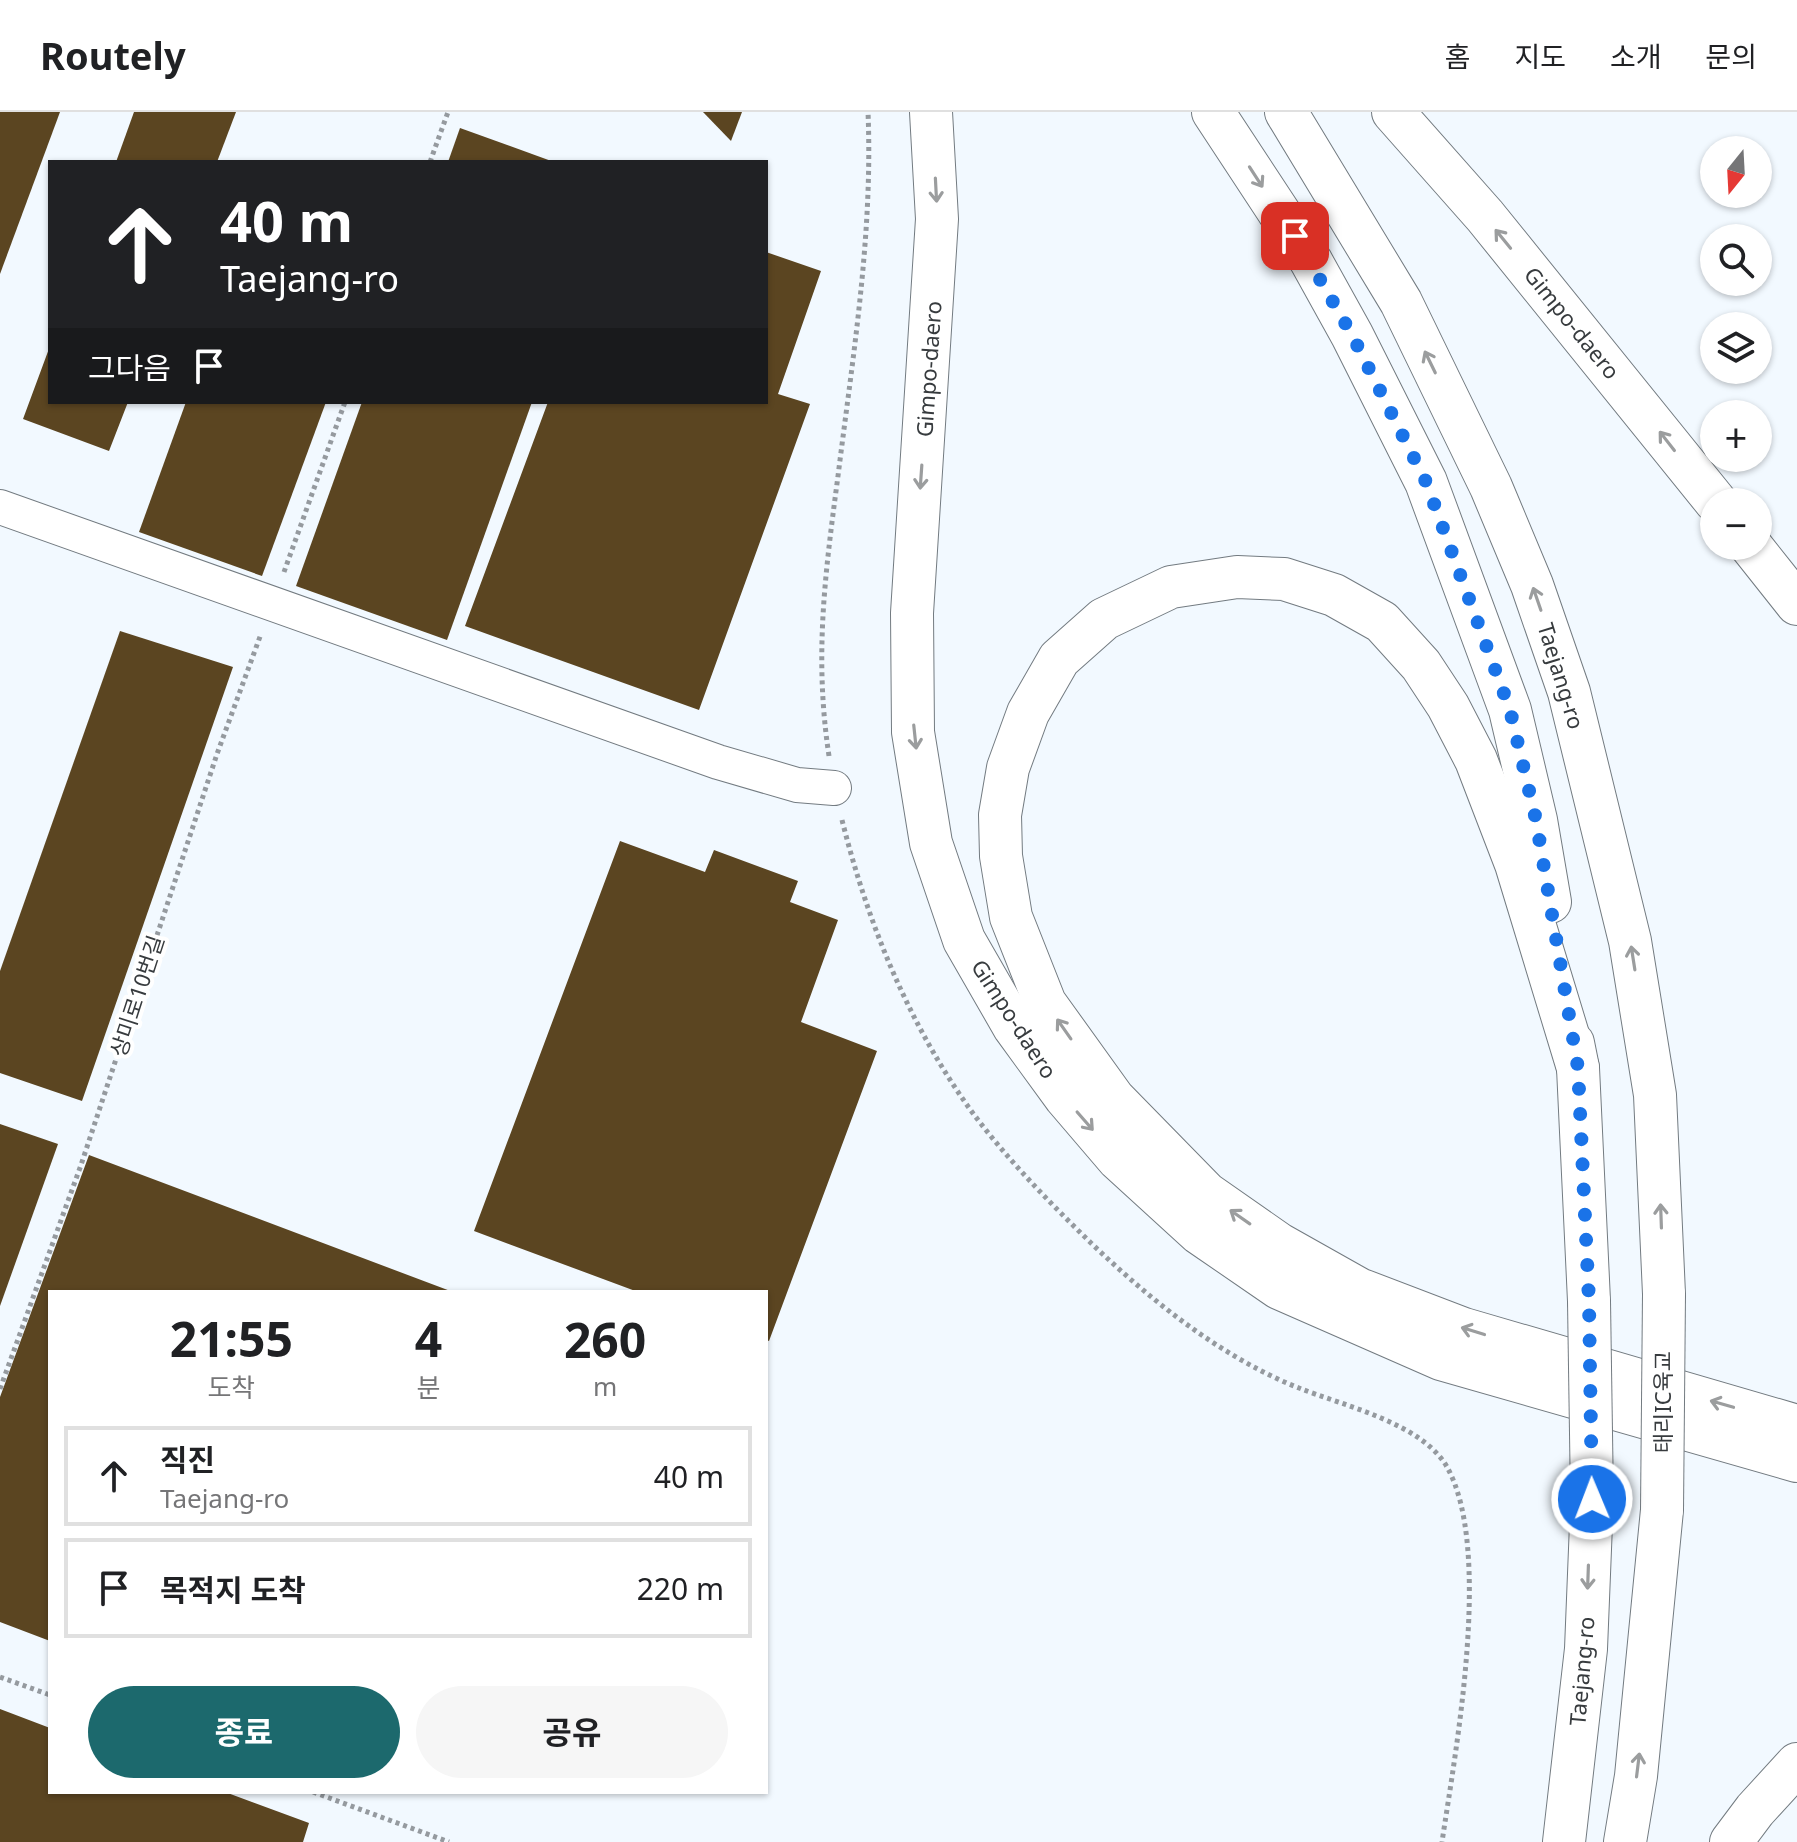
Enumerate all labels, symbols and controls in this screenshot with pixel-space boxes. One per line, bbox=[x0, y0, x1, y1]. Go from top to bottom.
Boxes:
text: Routely bbox=[40, 29, 186, 81]
text: 홈 bbox=[1445, 37, 1470, 75]
text: 지도 bbox=[1514, 37, 1566, 75]
text: 소개 bbox=[1610, 37, 1661, 75]
text: 문의 bbox=[1705, 37, 1757, 75]
north arrow bbox=[1700, 136, 1772, 208]
map controls bbox=[1700, 136, 1772, 560]
one-way arrow bbox=[1248, 165, 1264, 188]
one-way arrow bbox=[928, 176, 943, 203]
text: 40 m bbox=[220, 182, 353, 258]
icon: ahead bbox=[88, 192, 192, 296]
pin bbox=[1261, 202, 1329, 270]
icon: arrive bbox=[1273, 214, 1317, 258]
button: search bbox=[1700, 224, 1772, 296]
one-way arrow bbox=[1494, 229, 1512, 250]
text: Taejang-ro bbox=[220, 254, 399, 303]
street label: Gimpo-daero bbox=[1518, 260, 1627, 385]
street label: Gimpo-daero bbox=[908, 300, 948, 438]
button: layers bbox=[1700, 312, 1772, 384]
icon: arrive bbox=[187, 344, 231, 388]
text: 그다음 bbox=[88, 347, 171, 388]
one-way arrow bbox=[1422, 351, 1437, 375]
button: + bbox=[1700, 400, 1772, 472]
one-way arrow bbox=[1658, 431, 1676, 452]
one-way arrow bbox=[913, 463, 928, 490]
button: − bbox=[1700, 488, 1772, 560]
one-way arrow bbox=[1529, 587, 1544, 612]
street label: Taejang-ro bbox=[1532, 619, 1592, 732]
one-way arrow bbox=[907, 723, 922, 750]
street label: 상미로10번길 bbox=[102, 931, 170, 1060]
one-way arrow bbox=[1624, 946, 1639, 971]
street label: Gimpo-daero bbox=[965, 953, 1065, 1084]
one-way arrow bbox=[1055, 1018, 1072, 1040]
one-way arrow bbox=[1076, 1110, 1094, 1130]
one-way arrow bbox=[1653, 1203, 1668, 1230]
one-way arrow bbox=[1230, 1209, 1252, 1225]
text: 21:55 bbox=[170, 1306, 293, 1371]
text: 4 bbox=[415, 1306, 442, 1371]
text: 260 bbox=[564, 1307, 646, 1372]
one-way arrow bbox=[1460, 1323, 1486, 1338]
street label: 태리IC육교 bbox=[1647, 1351, 1677, 1453]
text: m bbox=[593, 1368, 617, 1404]
text: 도착 bbox=[207, 1369, 255, 1405]
text: 분 bbox=[416, 1369, 440, 1405]
one-way arrow bbox=[1710, 1396, 1736, 1411]
text: 직진 bbox=[160, 1439, 215, 1480]
icon: ahead bbox=[92, 1454, 136, 1498]
text: 40 m bbox=[654, 1456, 724, 1497]
position arrow bbox=[1550, 1457, 1634, 1541]
text: Taejang-ro bbox=[160, 1480, 289, 1516]
one-way arrow bbox=[1581, 1563, 1596, 1590]
icon: arrive bbox=[92, 1566, 136, 1610]
text: 220 m bbox=[637, 1568, 724, 1609]
text: 목적지 도착 bbox=[160, 1569, 306, 1610]
street label: Taejang-ro bbox=[1561, 1615, 1601, 1727]
button: 종료 bbox=[88, 1686, 400, 1778]
button: 공유 bbox=[416, 1686, 728, 1778]
one-way arrow bbox=[1630, 1752, 1645, 1779]

